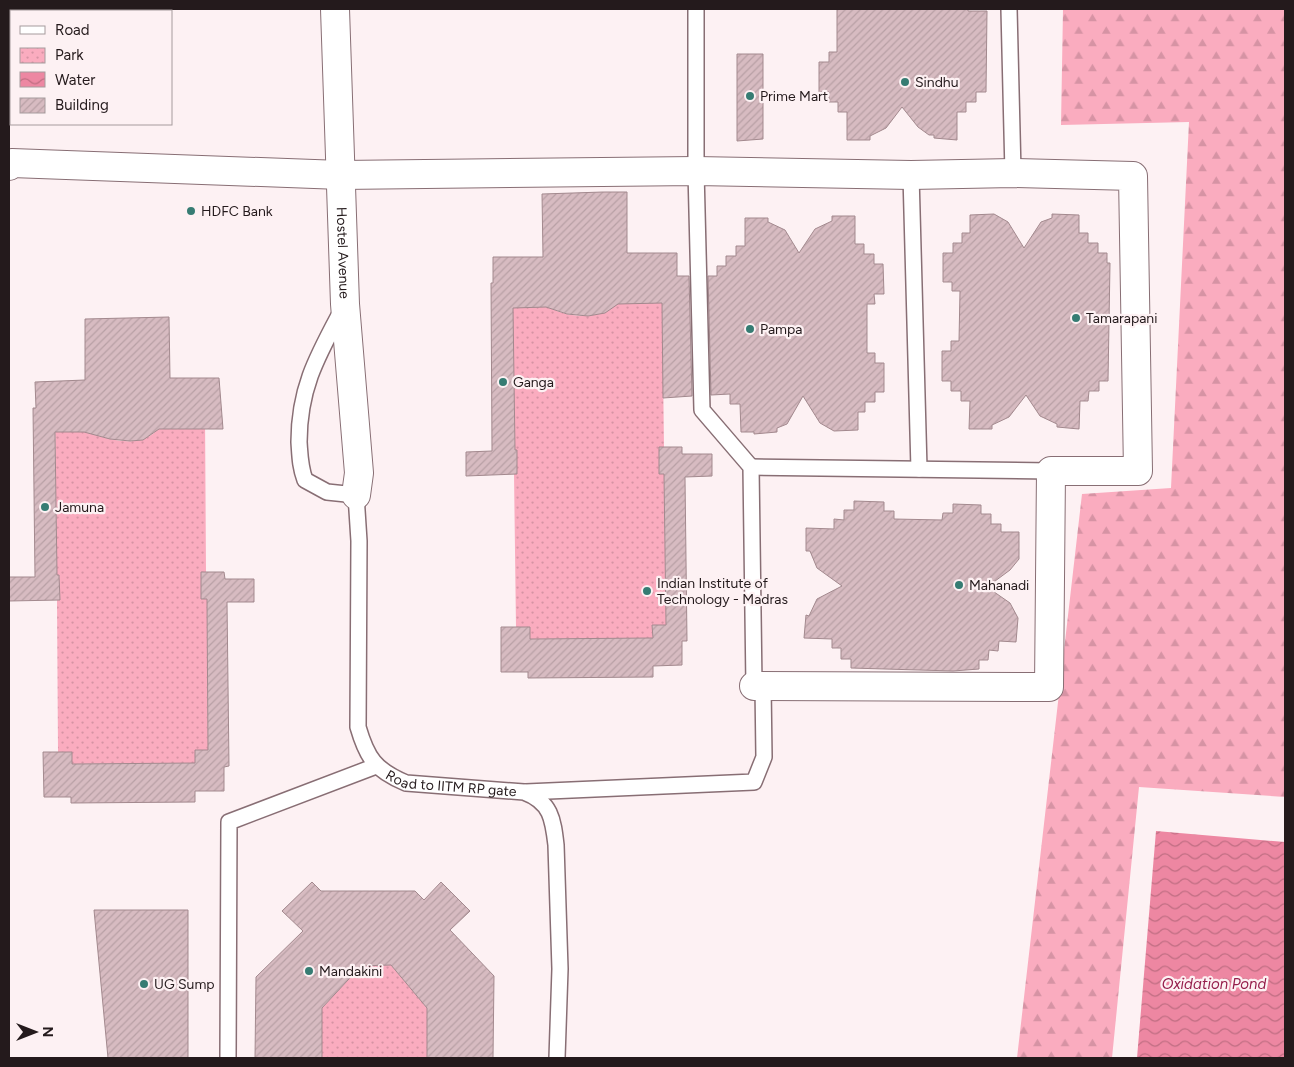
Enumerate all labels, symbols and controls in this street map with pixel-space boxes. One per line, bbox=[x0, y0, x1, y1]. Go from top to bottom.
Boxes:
legend bbox=[10, 10, 172, 125]
text: Road bbox=[55, 21, 90, 39]
text: Park bbox=[55, 46, 84, 64]
text: Water bbox=[55, 71, 95, 89]
place label: Sindhu bbox=[915, 74, 958, 91]
marker: Sindhu bbox=[899, 76, 911, 88]
place label: Prime Mart bbox=[760, 88, 828, 105]
marker: Prime Mart bbox=[744, 90, 756, 102]
text: Building bbox=[55, 96, 109, 114]
place label: HDFC Bank bbox=[201, 203, 273, 220]
marker: HDFC Bank bbox=[185, 205, 197, 217]
street label: Hostel Avenue bbox=[333, 207, 353, 299]
place label: Tamarapani bbox=[1086, 310, 1157, 327]
marker: Tamarapani bbox=[1070, 312, 1082, 324]
place label: Pampa bbox=[760, 321, 802, 338]
marker: Pampa bbox=[744, 323, 756, 335]
place label: Ganga bbox=[513, 374, 554, 391]
marker: Ganga bbox=[497, 376, 509, 388]
place label: Jamuna bbox=[55, 499, 104, 516]
marker: Jamuna bbox=[39, 501, 51, 513]
place label: Indian Institute of Technology - Madras bbox=[657, 575, 788, 608]
place label: Mahanadi bbox=[969, 577, 1029, 594]
marker: Mahanadi bbox=[953, 579, 965, 591]
marker: Indian Institute of Technology - Madras bbox=[641, 585, 653, 597]
street label: Road to IITM RP gate bbox=[383, 766, 517, 800]
place label: Mandakini bbox=[319, 963, 382, 980]
marker: Mandakini bbox=[303, 965, 315, 977]
water label: Oxidation Pond bbox=[1162, 975, 1266, 993]
place label: UG Sump bbox=[154, 976, 215, 993]
marker: UG Sump bbox=[138, 978, 150, 990]
north arrow bbox=[10, 1007, 60, 1057]
text: N bbox=[39, 1027, 56, 1037]

